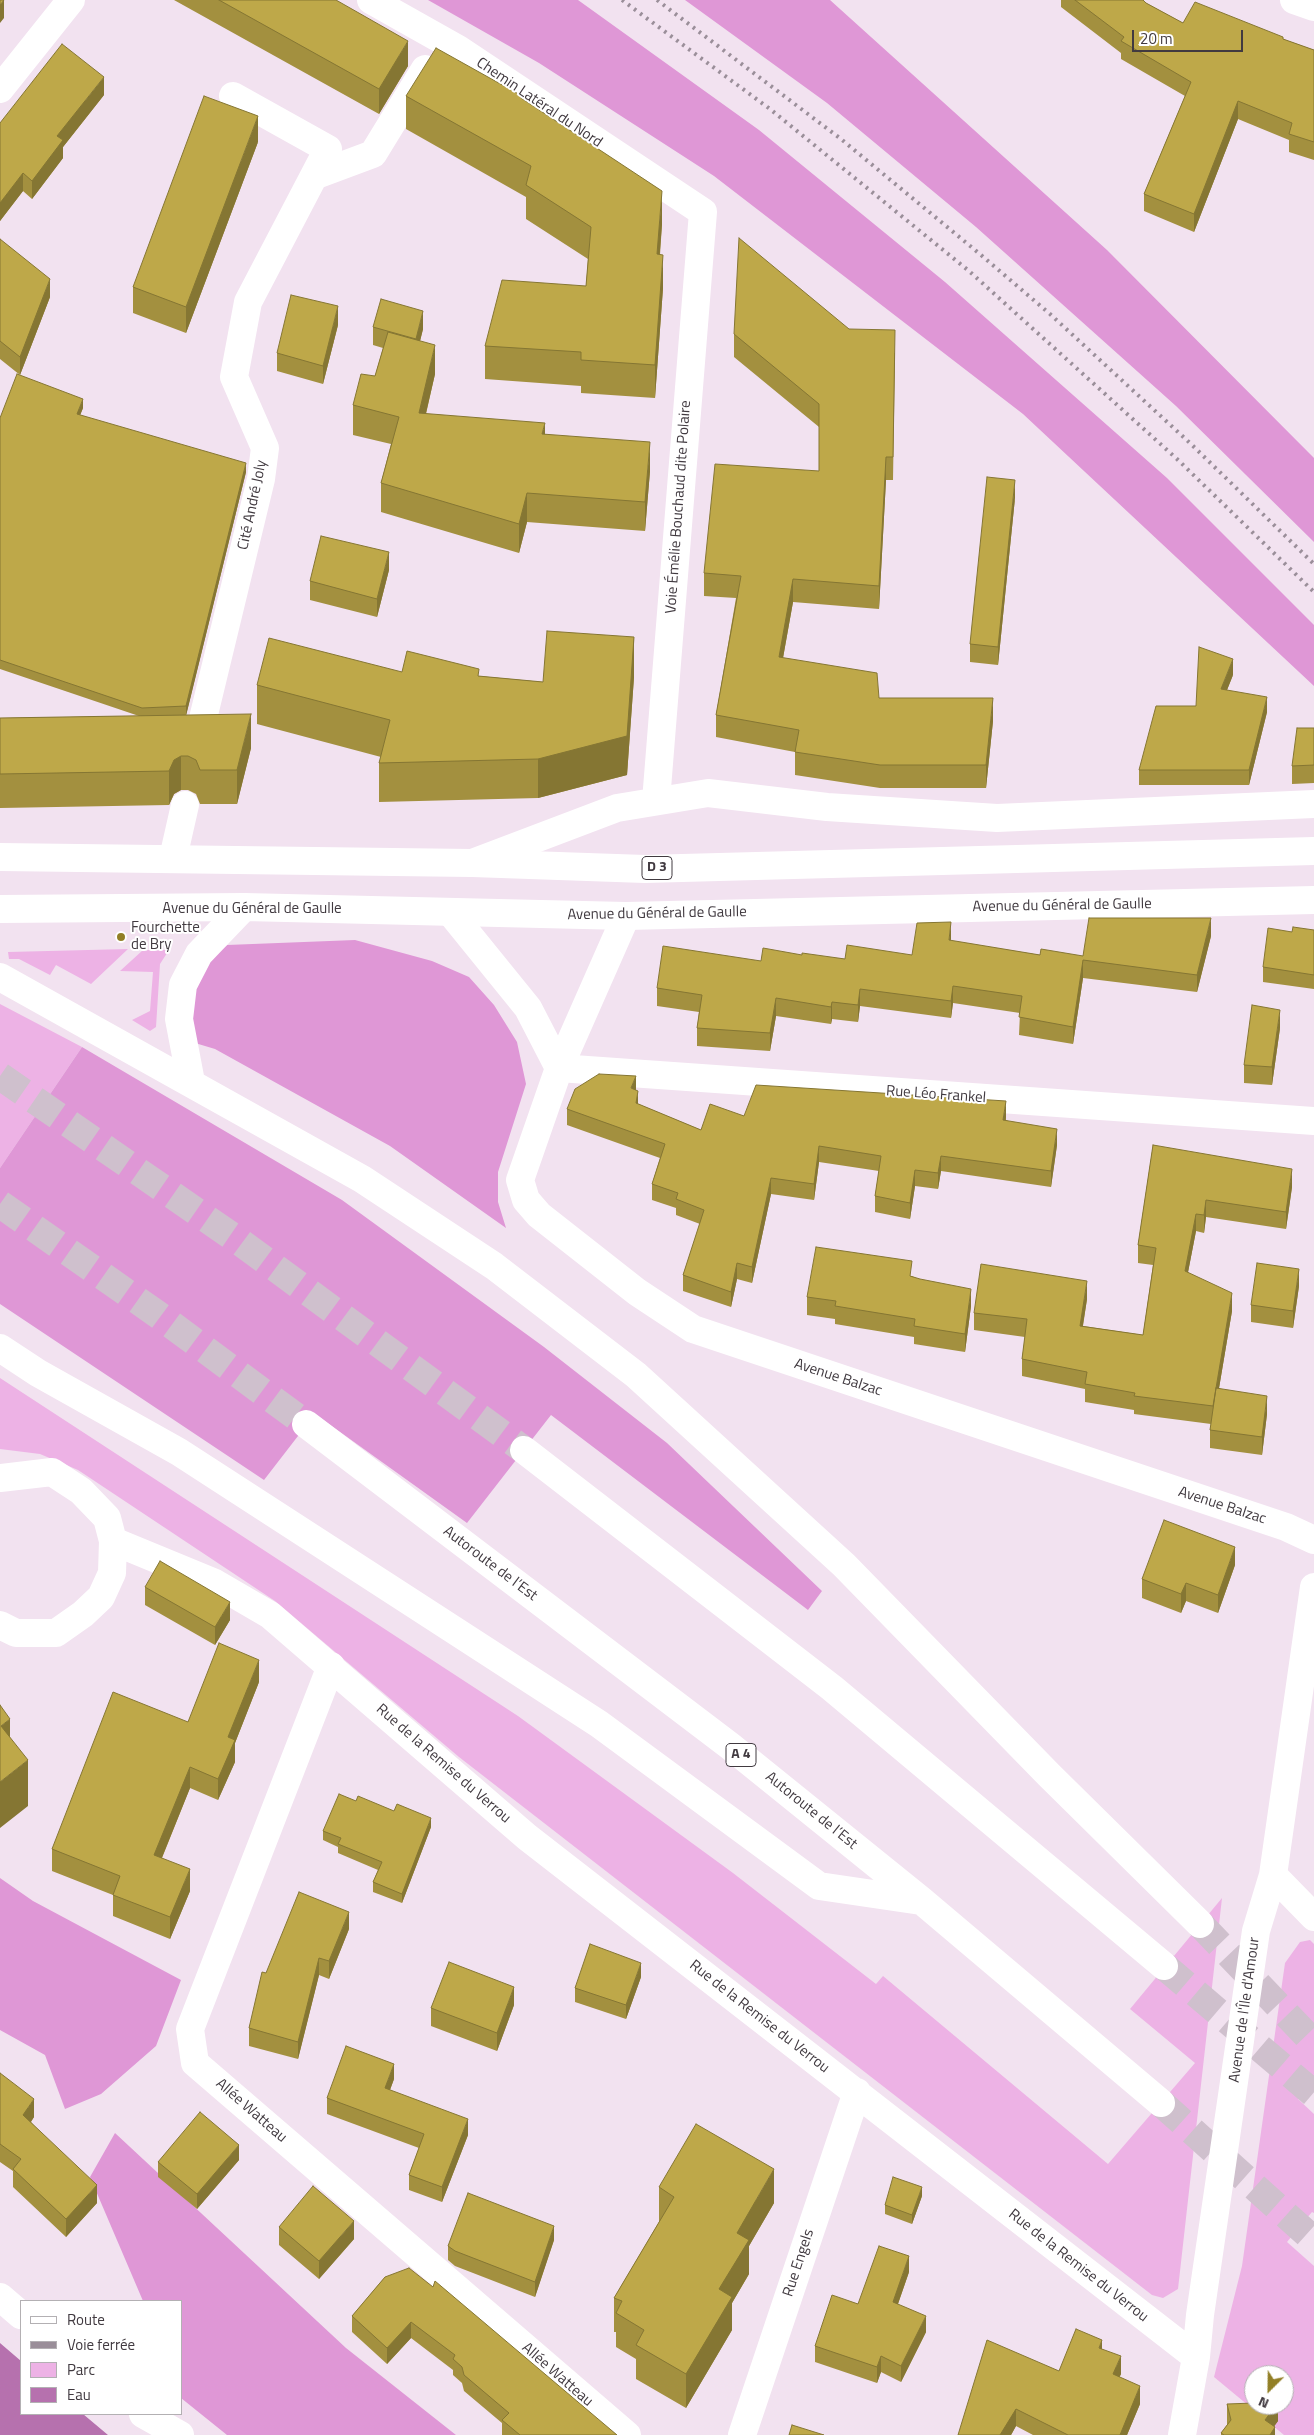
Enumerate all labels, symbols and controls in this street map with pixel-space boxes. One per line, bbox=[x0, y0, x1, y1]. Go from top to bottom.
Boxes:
scale bar bbox=[1134, 20, 1245, 52]
text: 20 m bbox=[1140, 27, 1173, 50]
street label: Chemin Latéral du Nord bbox=[473, 54, 605, 152]
street label: Voie Émélie Bouchaud dite Polaire bbox=[663, 400, 695, 614]
street label: Cité André Joly bbox=[235, 458, 271, 552]
road number: D 3 bbox=[642, 856, 672, 880]
street label: Avenue du Général de Gaulle bbox=[972, 895, 1152, 917]
street label: Avenue du Général de Gaulle bbox=[162, 900, 342, 918]
street label: Avenue du Général de Gaulle bbox=[567, 903, 747, 925]
place label: Fourchette de Bry bbox=[131, 919, 200, 954]
marker: Fourchette de Bry bbox=[115, 931, 127, 943]
street label: Rue Léo Frankel bbox=[885, 1083, 987, 1107]
street label: Avenue Balzac bbox=[792, 1355, 884, 1401]
street label: Avenue Balzac bbox=[1176, 1483, 1268, 1529]
street label: Autoroute de l’Est bbox=[439, 1523, 541, 1605]
street label: Rue de la Remise du Verrou bbox=[372, 1701, 514, 1827]
road number: A 4 bbox=[726, 1744, 756, 1766]
street label: Autoroute de l’Est bbox=[761, 1768, 861, 1854]
street label: Avenue de l'Île d'Amour bbox=[1226, 1936, 1264, 2084]
street label: Rue de la Remise du Verrou bbox=[685, 1957, 833, 2077]
street label: Allée Watteau bbox=[212, 2075, 290, 2147]
street label: Rue de la Remise du Verrou bbox=[1004, 2206, 1152, 2326]
street label: Rue Engels bbox=[780, 2227, 818, 2299]
legend bbox=[20, 2300, 182, 2415]
text: Route bbox=[67, 2308, 105, 2331]
text: Voie ferrée bbox=[67, 2333, 135, 2356]
street label: Allée Watteau bbox=[518, 2339, 596, 2411]
text: Parc bbox=[67, 2358, 95, 2381]
north arrow bbox=[1244, 2365, 1294, 2415]
text: Eau bbox=[67, 2383, 91, 2406]
text: N bbox=[1255, 2392, 1272, 2415]

